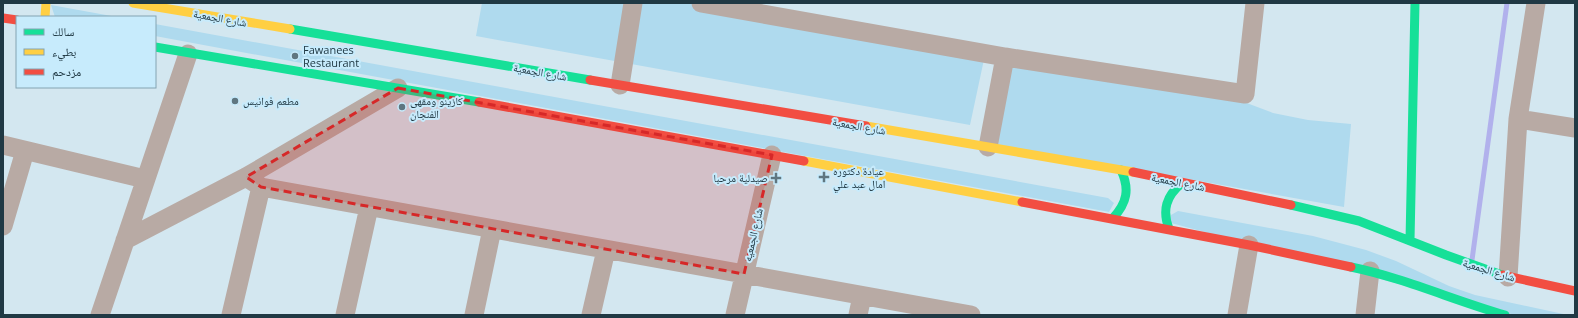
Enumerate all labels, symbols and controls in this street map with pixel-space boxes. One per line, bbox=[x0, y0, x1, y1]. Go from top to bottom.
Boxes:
street label: شارع الجمعية bbox=[192, 5, 248, 30]
legend bbox=[16, 16, 156, 88]
text: سالك bbox=[52, 23, 74, 40]
place label: Fawanees Restaurant bbox=[303, 42, 359, 70]
text: بطيء bbox=[52, 43, 76, 62]
marker: Fawanees Restaurant bbox=[290, 51, 300, 61]
street label: شارع الجمعية bbox=[512, 59, 568, 84]
text: مزدحم bbox=[52, 63, 81, 80]
place label: مطعم فوانيس bbox=[243, 93, 299, 109]
place label: كازينو ومقهى الفنجان bbox=[410, 93, 463, 121]
marker: مطعم فوانيس bbox=[230, 96, 240, 106]
marker: كازينو ومقهى الفنجان bbox=[397, 102, 407, 112]
street label: شارع الجمعية bbox=[831, 113, 887, 138]
place label: عيادة دكتوره امال عبد علي bbox=[833, 163, 885, 193]
street label: شارع الجمعية bbox=[1150, 169, 1206, 194]
place label: صيدلية مرحبا bbox=[714, 170, 768, 185]
marker: عيادة دكتوره امال عبد علي bbox=[818, 171, 830, 183]
marker: صيدلية مرحبا bbox=[771, 173, 781, 183]
street label: شارع الجمعيه bbox=[739, 207, 766, 263]
street label: شارع الجمعية bbox=[1461, 254, 1517, 285]

